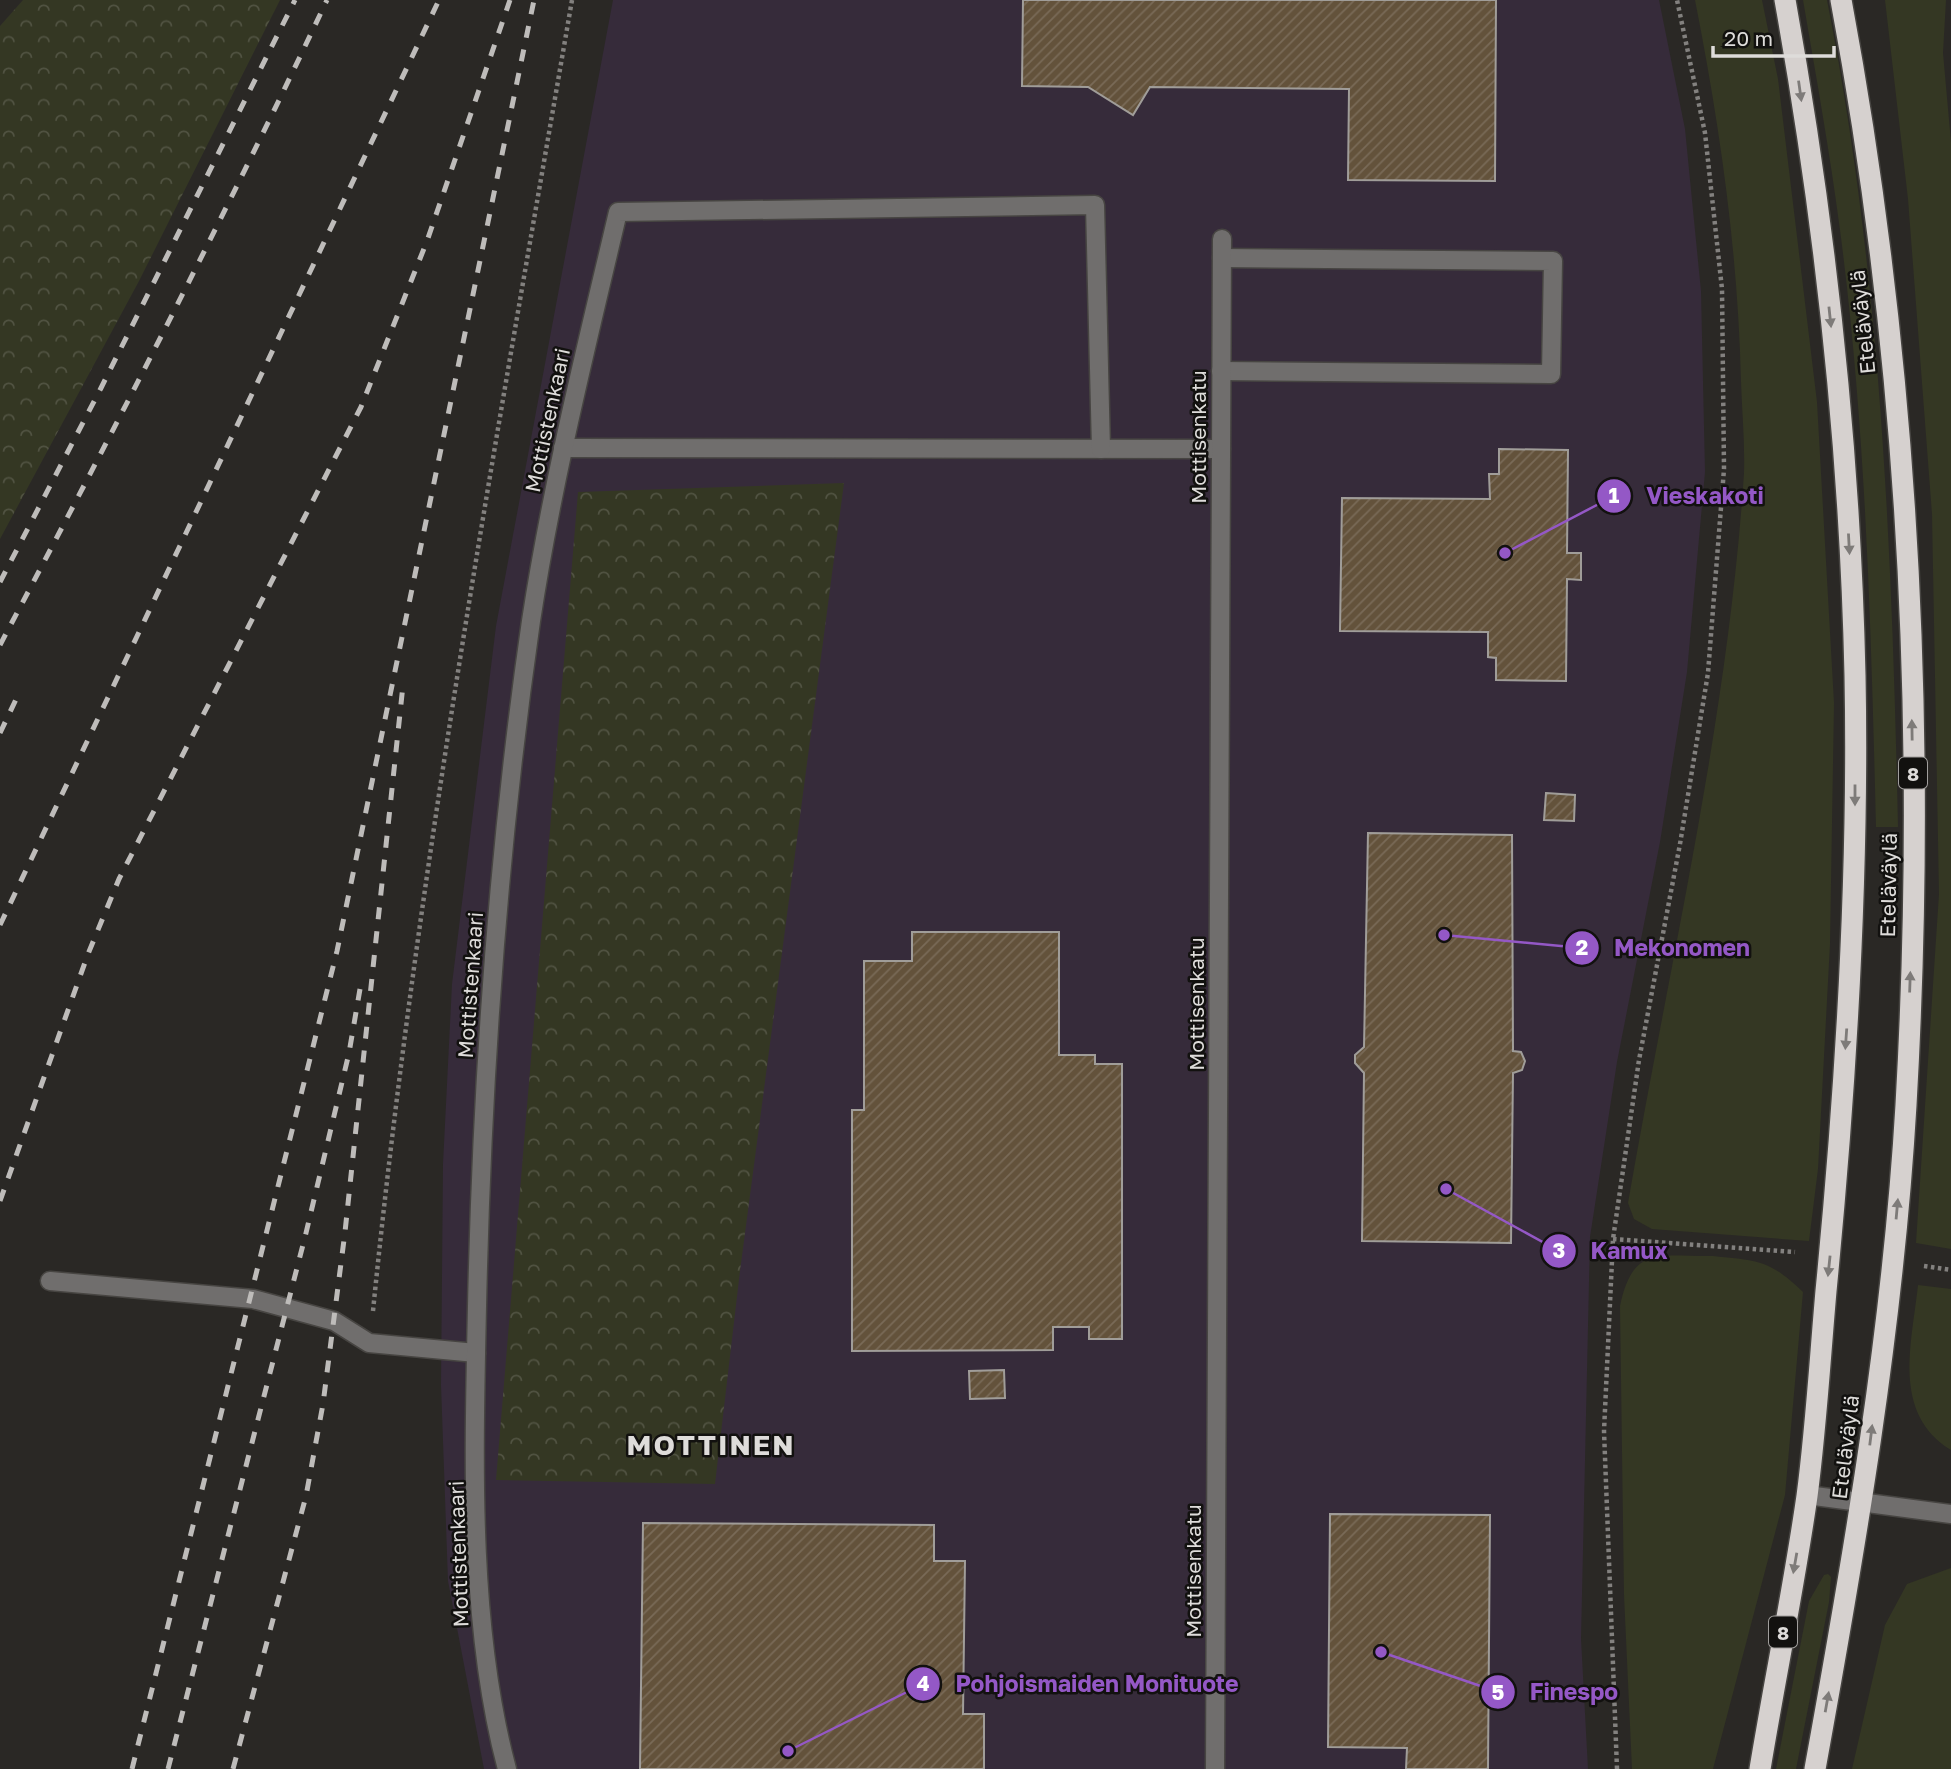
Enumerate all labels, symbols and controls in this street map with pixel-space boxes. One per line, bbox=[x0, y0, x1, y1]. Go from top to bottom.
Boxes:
scale bar bbox=[1713, 14, 1834, 58]
text: 20 m bbox=[1724, 25, 1773, 51]
one-way arrow bbox=[1795, 81, 1806, 103]
street label: Eteläväylä bbox=[1844, 269, 1880, 375]
one-way arrow bbox=[1824, 306, 1835, 328]
street label: Mottistenkaari bbox=[519, 346, 575, 494]
street label: Mottisenkatu bbox=[1185, 370, 1211, 504]
callout: Vieskakoti bbox=[1597, 474, 1777, 518]
text: Vieskakoti bbox=[1646, 481, 1764, 509]
text: 1 bbox=[1609, 482, 1620, 508]
one-way arrow bbox=[1843, 533, 1854, 555]
one-way arrow bbox=[1907, 719, 1918, 741]
road number: 8 bbox=[1899, 758, 1927, 788]
one-way arrow bbox=[1849, 785, 1861, 807]
street label: Eteläväylä bbox=[1874, 832, 1902, 938]
street label: Mottistenkaari bbox=[452, 911, 488, 1059]
callout: Mekonomen bbox=[1565, 926, 1764, 970]
text: Mekonomen bbox=[1614, 933, 1750, 961]
text: 2 bbox=[1576, 934, 1589, 960]
street label: Mottisenkatu bbox=[1183, 937, 1209, 1071]
one-way arrow bbox=[1905, 971, 1916, 993]
one-way arrow bbox=[1840, 1028, 1851, 1050]
one-way arrow bbox=[1892, 1198, 1903, 1220]
callout: Kamux bbox=[1541, 1229, 1681, 1273]
text: Kamux bbox=[1591, 1236, 1668, 1264]
text: 3 bbox=[1553, 1237, 1565, 1263]
one-way arrow bbox=[1823, 1255, 1834, 1277]
street label: Eteläväylä bbox=[1826, 1393, 1864, 1501]
one-way arrow bbox=[1866, 1424, 1877, 1446]
district label: MOTTINEN bbox=[627, 1428, 796, 1461]
street label: Mottistenkaari bbox=[442, 1480, 474, 1628]
street label: Mottisenkatu bbox=[1180, 1504, 1206, 1638]
one-way arrow bbox=[1789, 1552, 1800, 1574]
road number: 8 bbox=[1769, 1616, 1797, 1648]
callout: Pohjoismaiden Monituote bbox=[906, 1662, 1252, 1706]
text: Pohjoismaiden Monituote bbox=[955, 1669, 1239, 1697]
text: 4 bbox=[916, 1670, 930, 1696]
callout: Finespo bbox=[1481, 1670, 1632, 1714]
text: Finespo bbox=[1530, 1677, 1618, 1705]
text: 5 bbox=[1492, 1679, 1505, 1705]
one-way arrow bbox=[1822, 1691, 1833, 1713]

